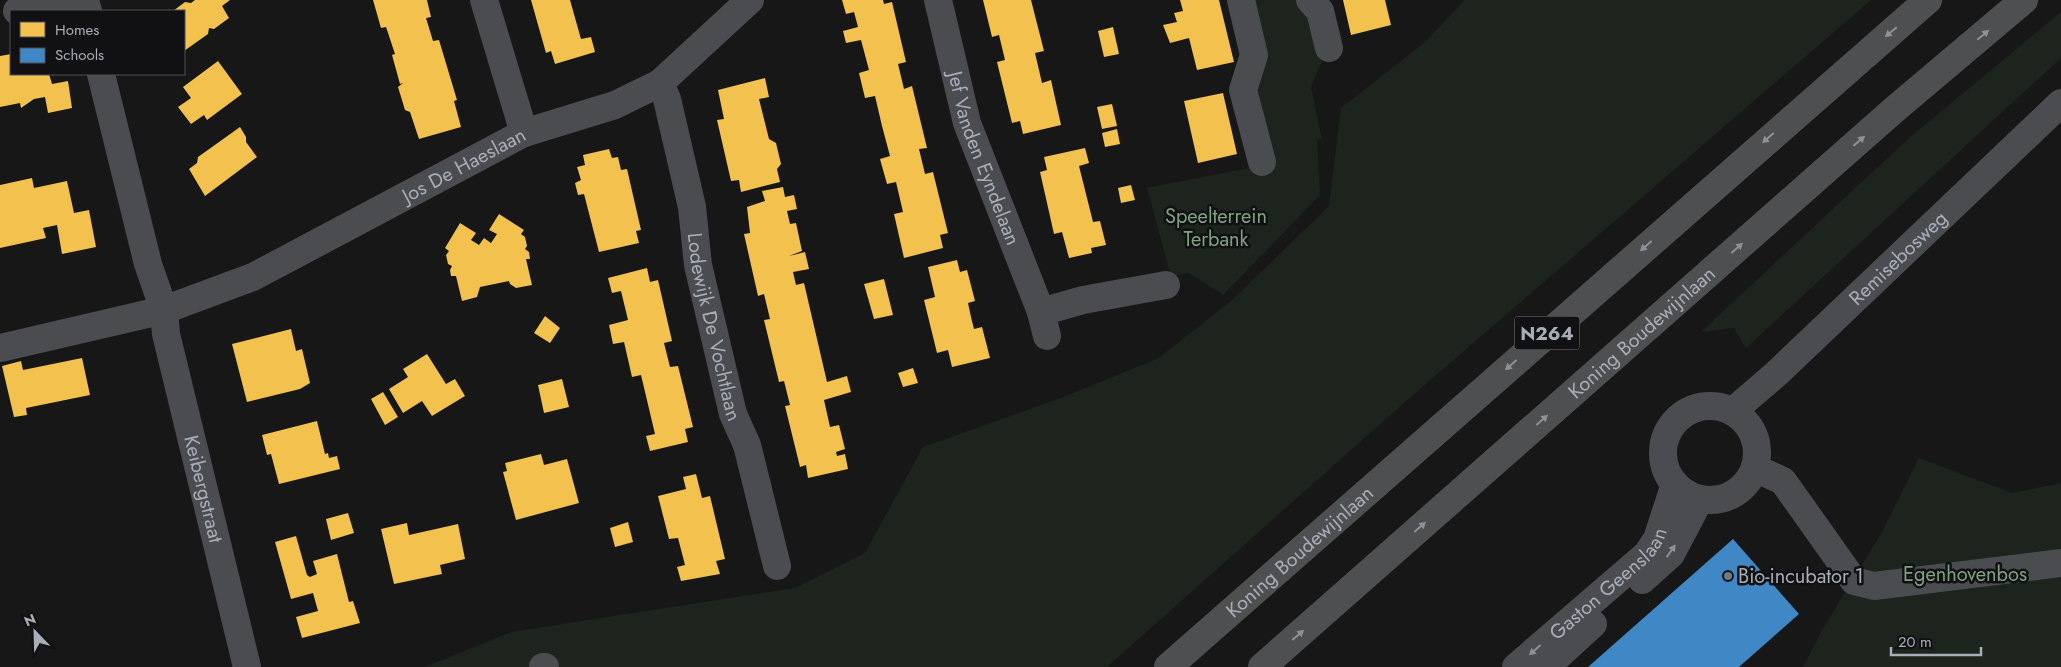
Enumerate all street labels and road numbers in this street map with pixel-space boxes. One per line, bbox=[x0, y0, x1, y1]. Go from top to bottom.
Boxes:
street label: Jef Vanden Eyndelaan bbox=[940, 66, 1027, 250]
street label: Jos De Haeslaan bbox=[394, 121, 531, 212]
street label: Remisebosweg bbox=[1843, 204, 1954, 312]
street label: Lodewijk De Vochtlaan bbox=[680, 231, 748, 426]
street label: Koning Boudewijnlaan bbox=[1562, 260, 1722, 406]
road number: N264 bbox=[1514, 316, 1580, 349]
street label: Keibergstraat bbox=[176, 432, 230, 546]
street label: Koning Boudewijnlaan bbox=[1220, 479, 1380, 625]
street label: Gaston Geenslaan bbox=[1543, 524, 1675, 647]

